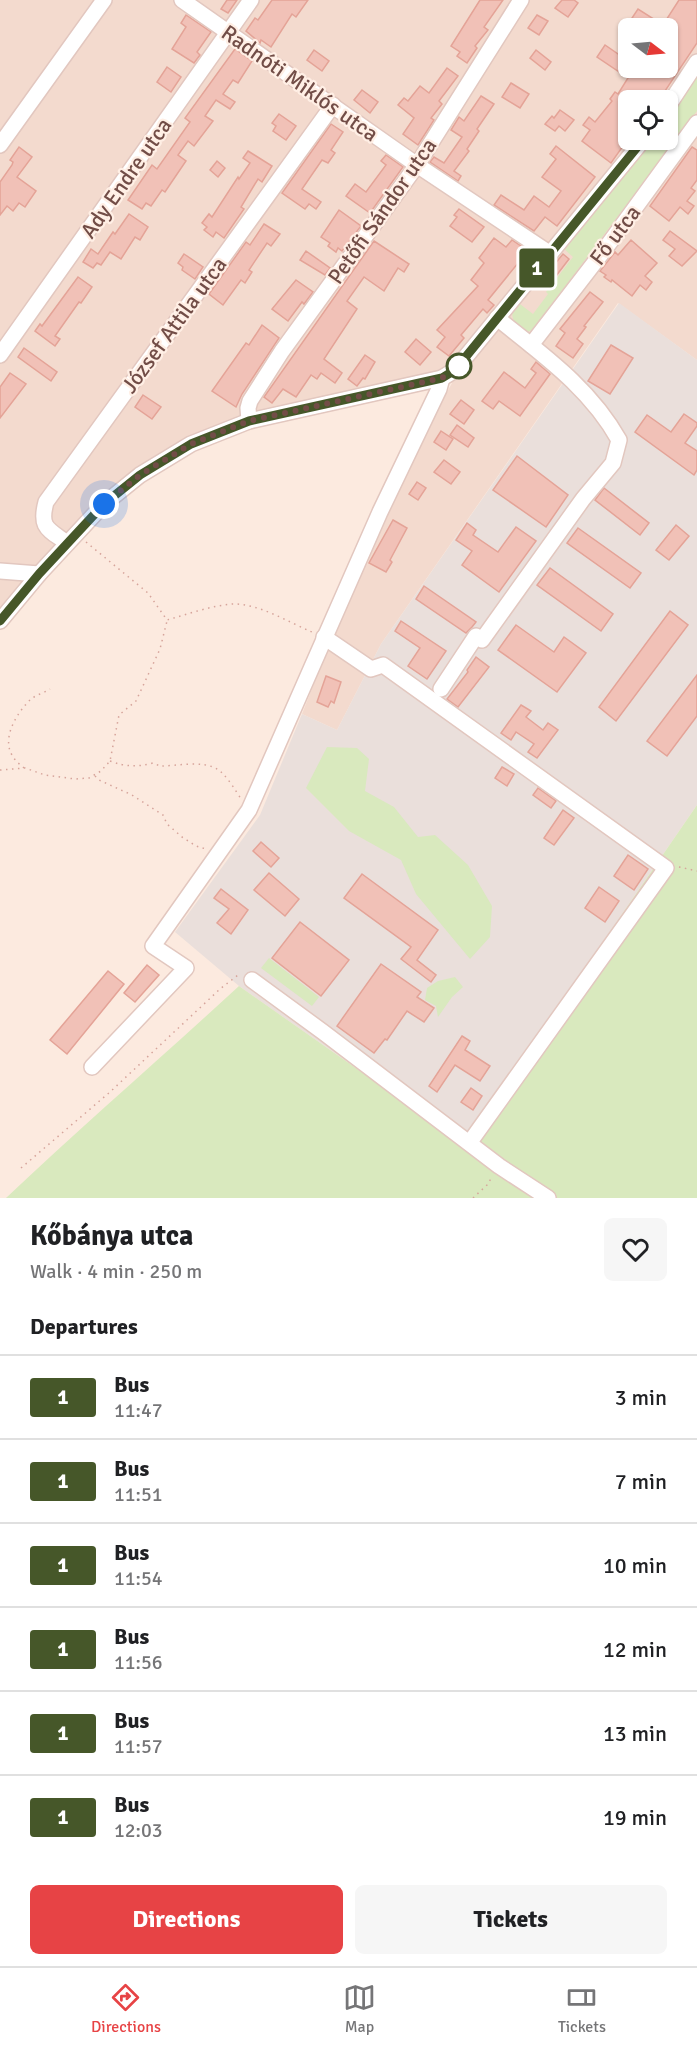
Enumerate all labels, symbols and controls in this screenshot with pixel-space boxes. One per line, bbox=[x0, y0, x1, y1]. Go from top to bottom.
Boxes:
north arrow bbox=[618, 18, 678, 78]
map controls bbox=[618, 18, 678, 150]
street label: Radnóti Miklós utca bbox=[216, 19, 384, 147]
button: locate bbox=[618, 90, 678, 150]
street label: Ady Endre utca bbox=[75, 113, 177, 243]
street label: Petőfi Sándor utca bbox=[322, 133, 442, 289]
street label: Fő utca bbox=[584, 200, 646, 270]
line badge: 1 bbox=[518, 248, 556, 288]
street label: József Attila utca bbox=[116, 252, 232, 398]
text: 1 bbox=[531, 255, 543, 281]
unlabelled marker bbox=[446, 353, 472, 379]
your location bbox=[89, 489, 119, 519]
button: heart bbox=[604, 1218, 667, 1281]
text: Kőbánya utca bbox=[30, 1219, 193, 1253]
text: Walk · 4 min · 250 m bbox=[30, 1259, 202, 1284]
text: Departures bbox=[30, 1313, 138, 1340]
text: Bus bbox=[114, 1371, 149, 1398]
text: 1 bbox=[57, 1384, 69, 1410]
text: 3 min bbox=[615, 1384, 667, 1411]
text: 11:47 bbox=[114, 1398, 163, 1423]
text: Bus bbox=[114, 1455, 149, 1482]
text: 1 bbox=[57, 1468, 69, 1494]
text: 7 min bbox=[615, 1468, 667, 1495]
text: 11:51 bbox=[114, 1482, 163, 1507]
text: Bus bbox=[114, 1539, 149, 1566]
text: 1 bbox=[57, 1552, 69, 1578]
text: 10 min bbox=[603, 1552, 667, 1579]
text: 11:54 bbox=[114, 1566, 163, 1591]
text: Bus bbox=[114, 1623, 149, 1650]
text: 1 bbox=[57, 1636, 69, 1662]
text: 12 min bbox=[603, 1636, 667, 1663]
text: 11:56 bbox=[114, 1650, 163, 1675]
text: Bus bbox=[114, 1707, 149, 1734]
text: 1 bbox=[57, 1720, 69, 1746]
text: 13 min bbox=[603, 1720, 667, 1747]
text: 11:57 bbox=[114, 1734, 163, 1759]
text: Bus bbox=[114, 1791, 149, 1818]
text: 1 bbox=[57, 1804, 69, 1830]
text: 19 min bbox=[603, 1804, 667, 1831]
text: 12:03 bbox=[114, 1818, 163, 1843]
button: Directions bbox=[30, 1885, 343, 1954]
button: Tickets bbox=[355, 1885, 667, 1954]
tab: Directions bbox=[91, 1981, 161, 2037]
tab: Map bbox=[343, 1981, 376, 2037]
tab: Tickets bbox=[558, 1981, 606, 2037]

